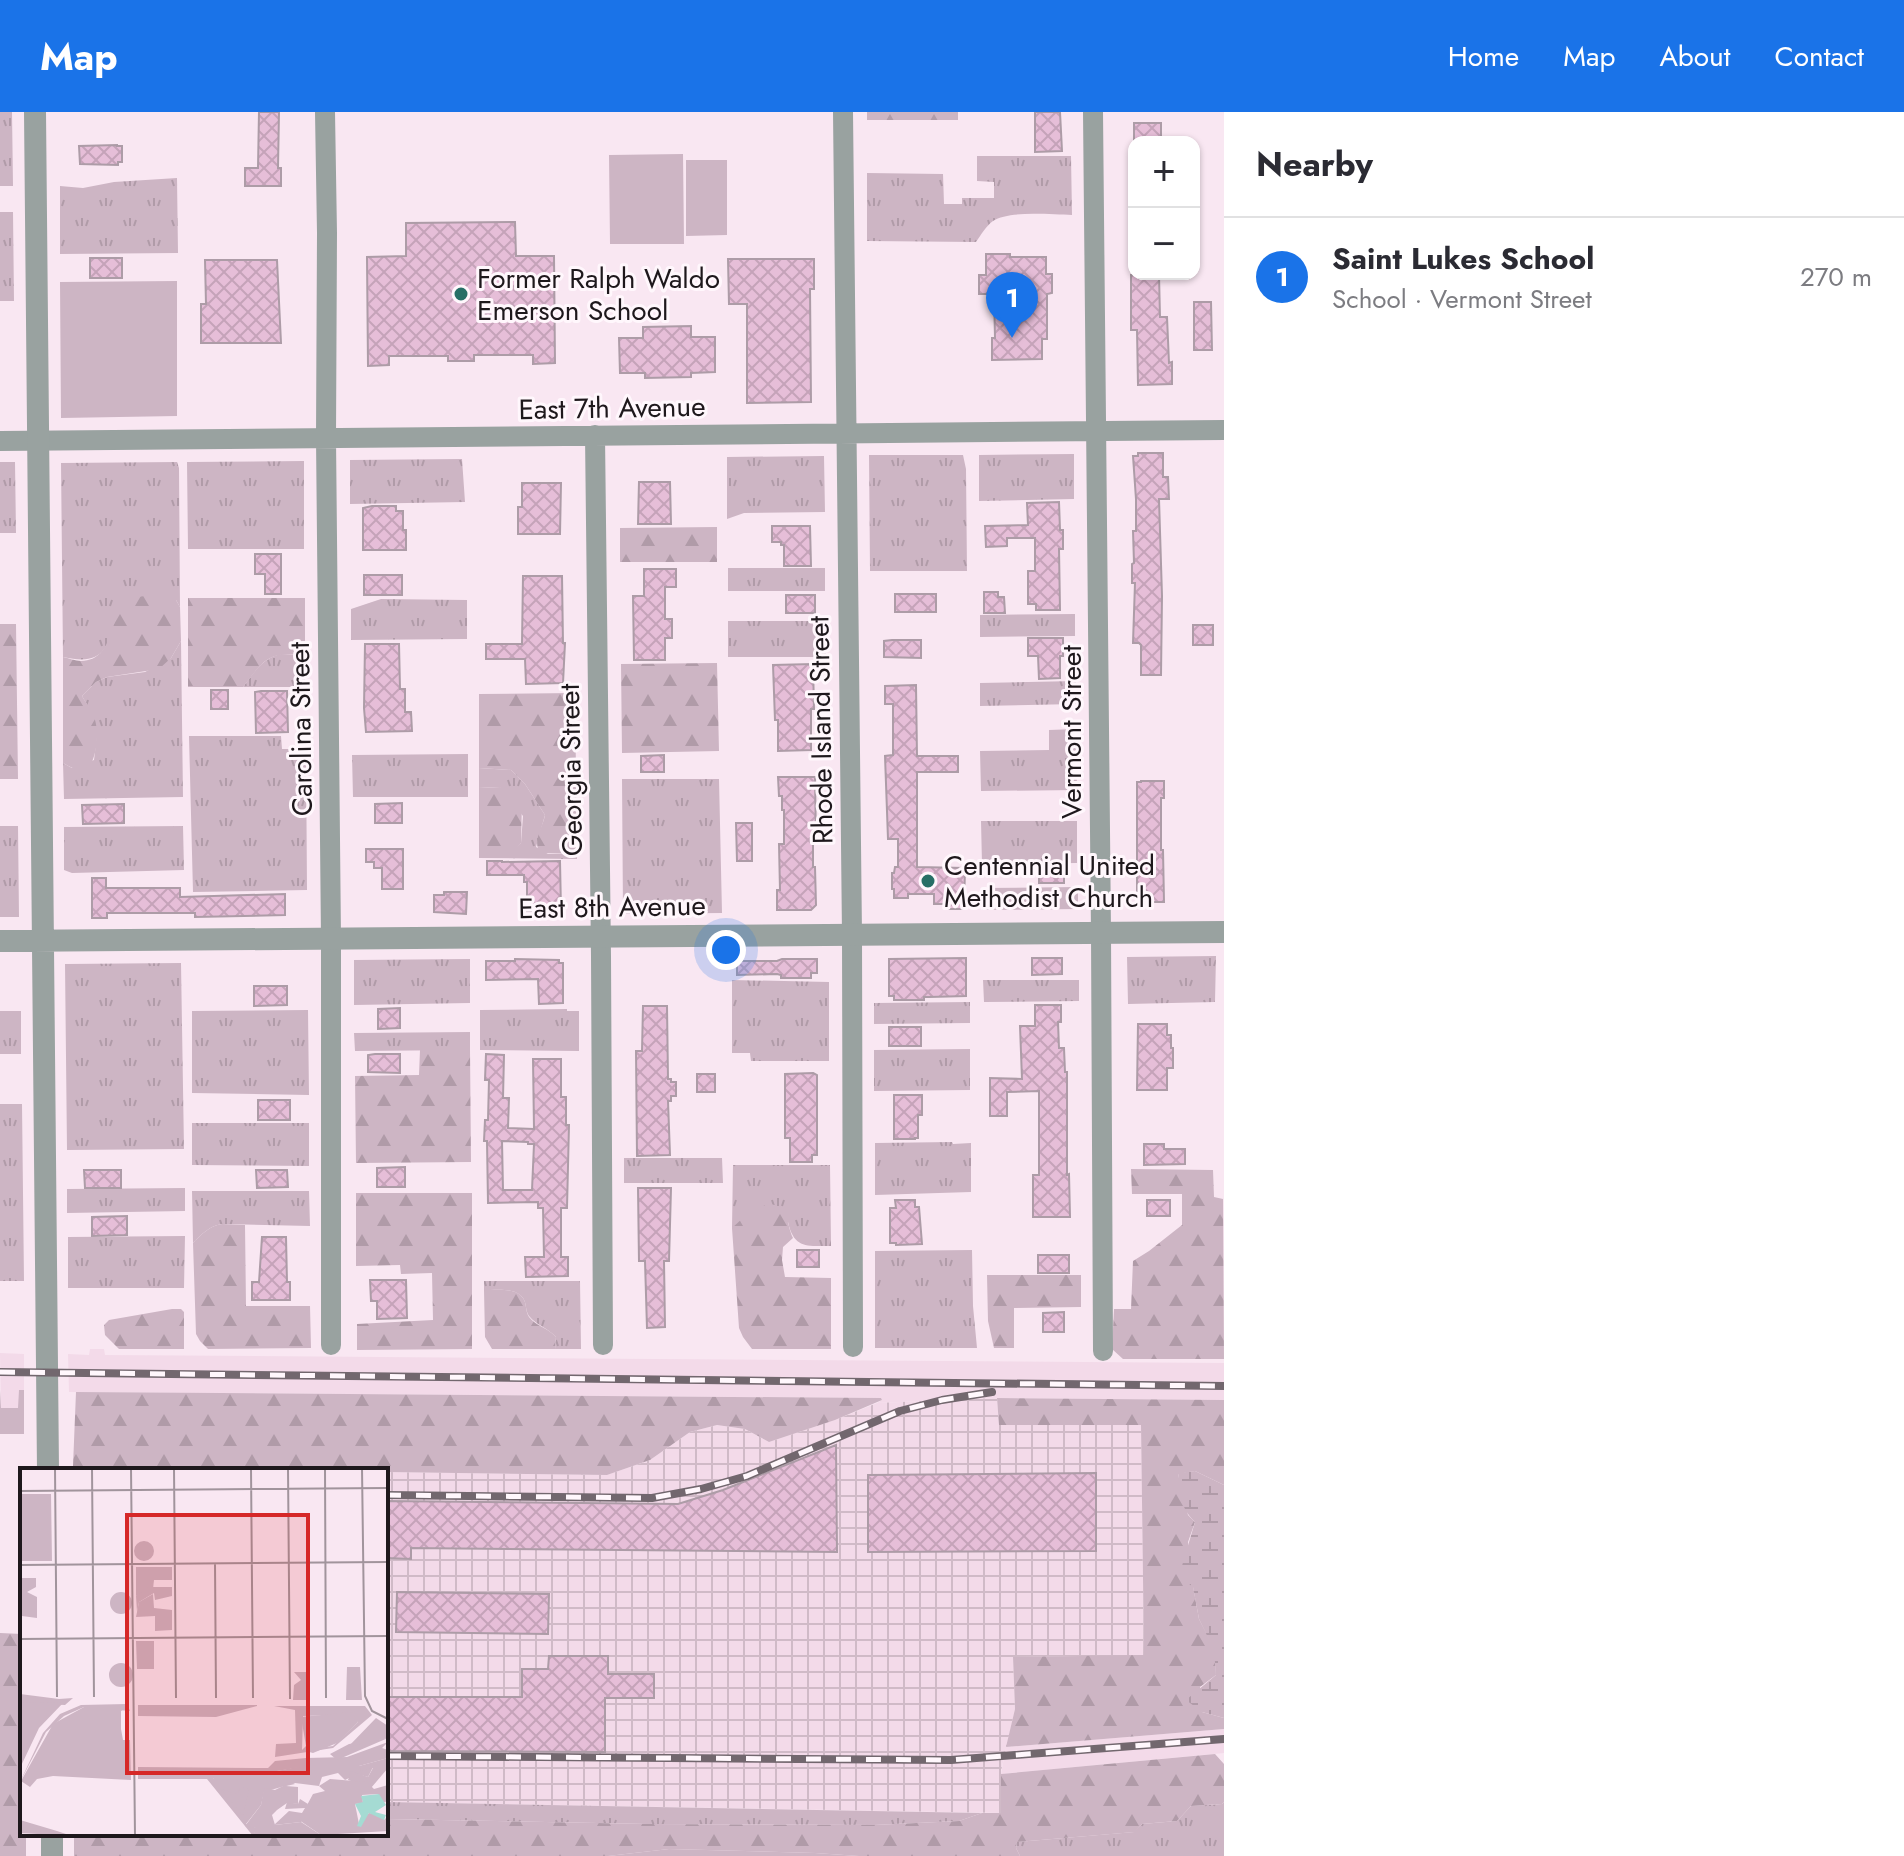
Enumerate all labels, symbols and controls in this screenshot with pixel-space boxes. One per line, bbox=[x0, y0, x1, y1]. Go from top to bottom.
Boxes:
text: Map bbox=[40, 29, 118, 84]
text: Home bbox=[1448, 36, 1519, 77]
text: Map bbox=[1563, 36, 1615, 77]
text: About bbox=[1659, 36, 1731, 77]
text: Contact bbox=[1775, 36, 1864, 77]
map controls bbox=[1128, 136, 1200, 280]
button: + bbox=[1128, 136, 1200, 208]
text: Nearby bbox=[1256, 140, 1373, 189]
button: − bbox=[1128, 208, 1200, 280]
text: Saint Lukes School bbox=[1332, 237, 1594, 280]
place label: Former Ralph Waldo Emerson School bbox=[477, 258, 720, 331]
text: 1 bbox=[1275, 258, 1289, 296]
text: 270 m bbox=[1800, 258, 1872, 296]
pin: 1 bbox=[986, 272, 1038, 338]
text: School · Vermont Street bbox=[1332, 280, 1592, 318]
marker: Former Ralph Waldo Emerson School bbox=[452, 285, 470, 303]
street label: East 7th Avenue bbox=[518, 386, 706, 430]
street label: Rhode Island Street bbox=[799, 615, 843, 845]
street label: Carolina Street bbox=[279, 641, 323, 816]
street label: Vermont Street bbox=[1051, 645, 1092, 819]
street label: Georgia Street bbox=[549, 683, 593, 857]
place label: Centennial United Methodist Church bbox=[944, 845, 1155, 918]
marker: Centennial United Methodist Church bbox=[919, 872, 937, 890]
street label: East 8th Avenue bbox=[518, 885, 706, 929]
your location bbox=[706, 930, 746, 970]
inset map bbox=[20, 1468, 388, 1836]

